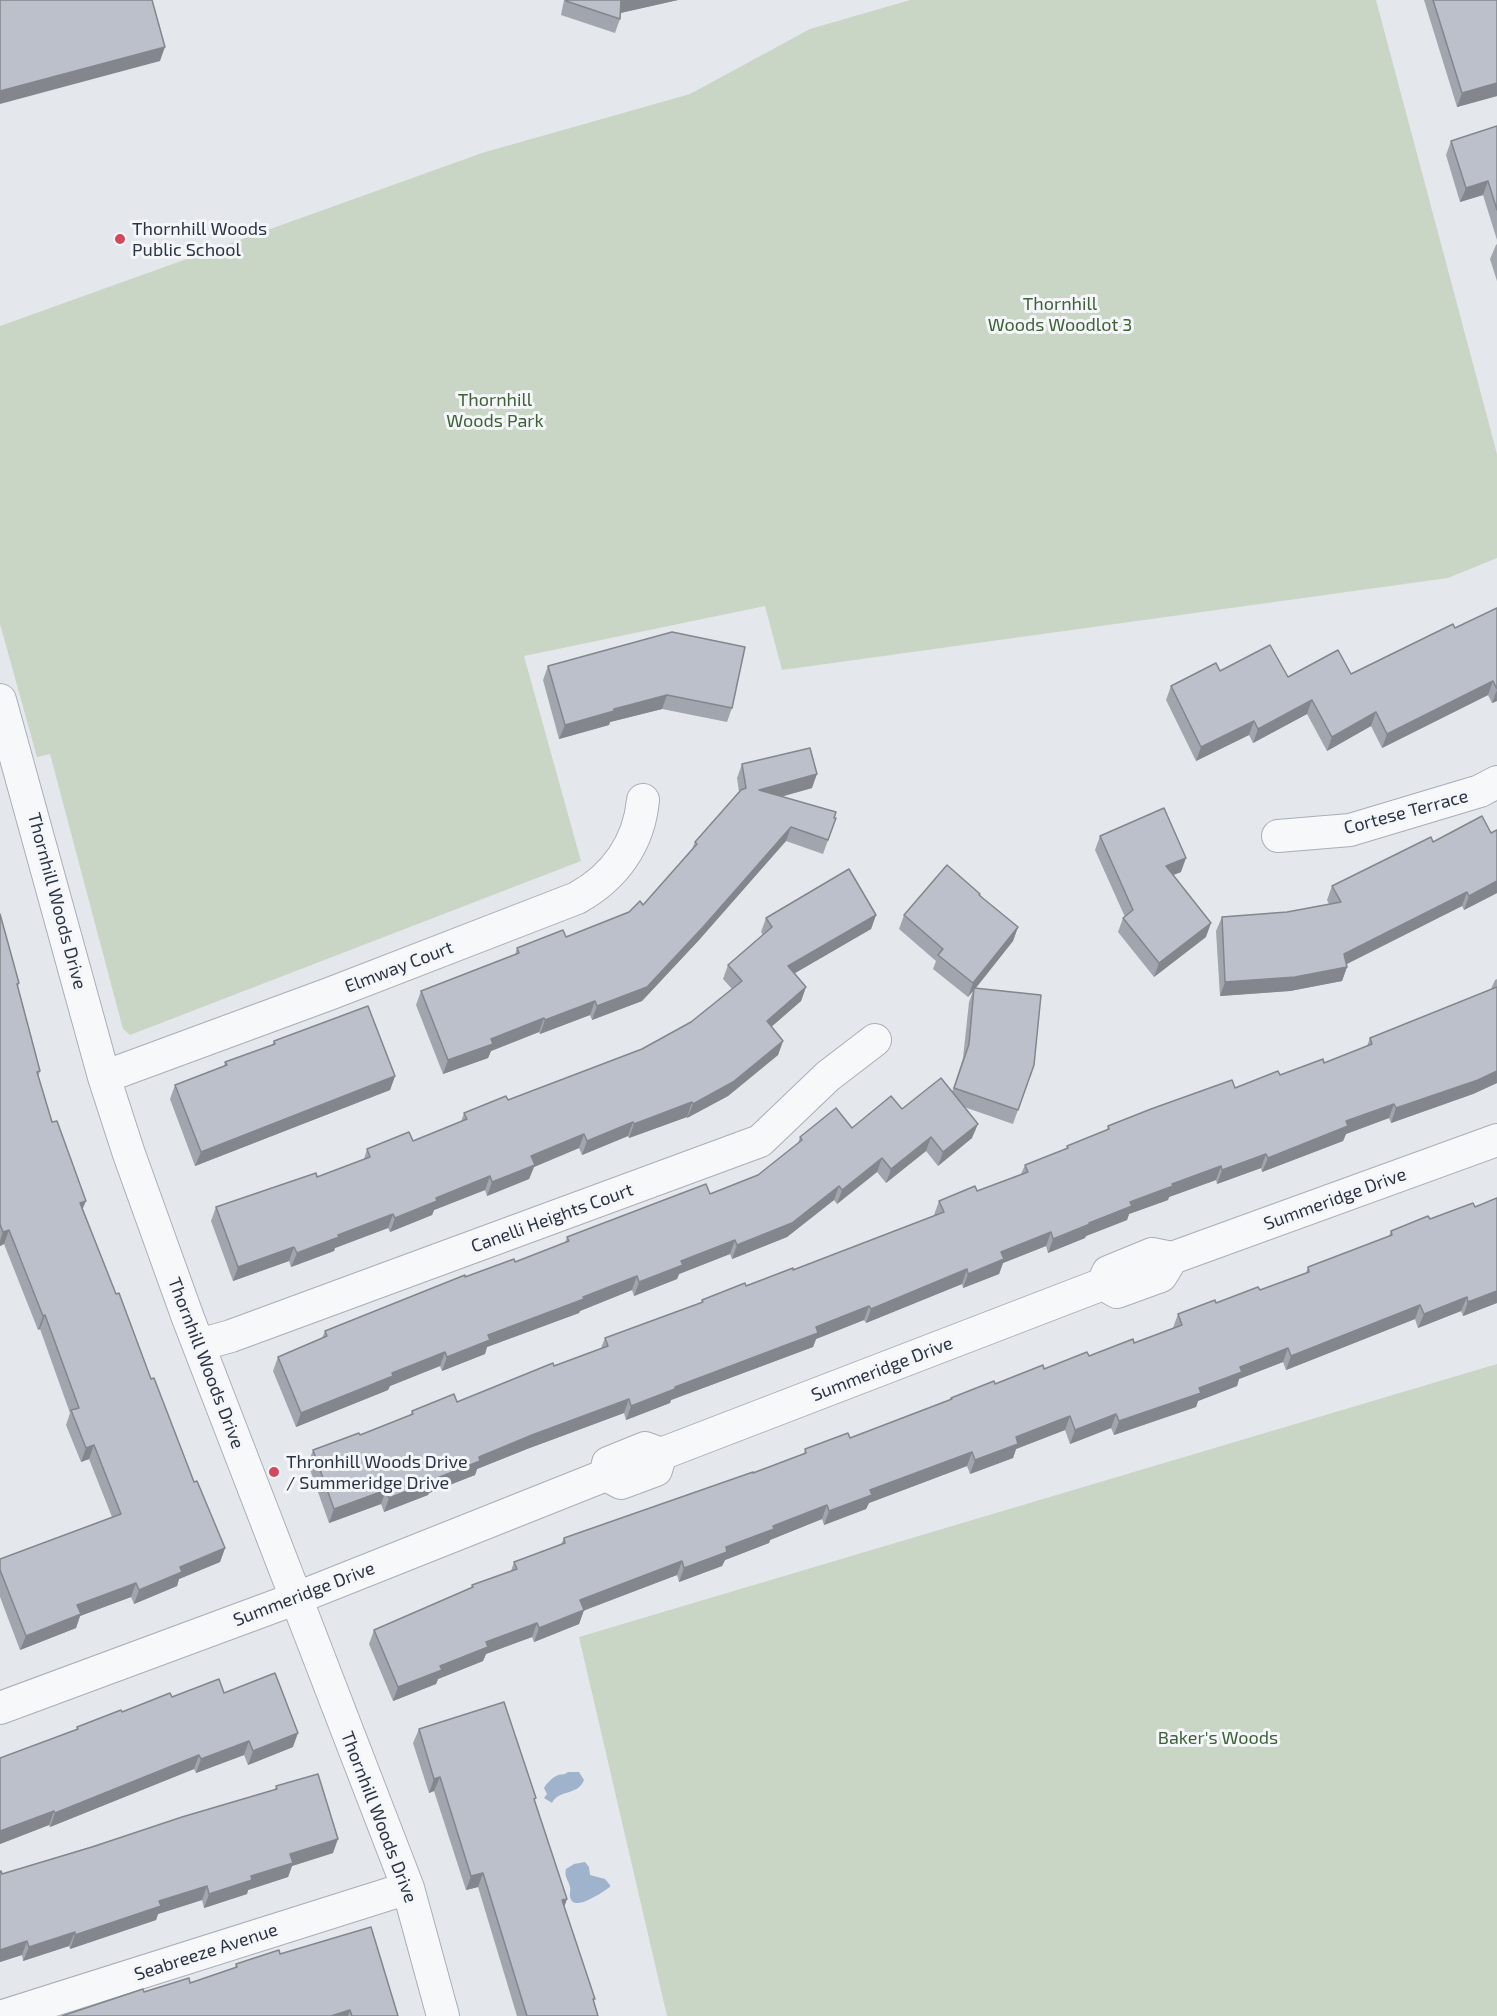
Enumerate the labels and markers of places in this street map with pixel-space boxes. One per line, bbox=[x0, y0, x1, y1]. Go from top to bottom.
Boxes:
place label: Thornhill Woods Public School bbox=[132, 218, 267, 260]
marker: Thornhill Woods Public School bbox=[113, 232, 127, 246]
place label: Thronhill Woods Drive / Summeridge Drive bbox=[286, 1451, 468, 1494]
marker: Thronhill Woods Drive / Summeridge Drive bbox=[267, 1465, 281, 1479]

